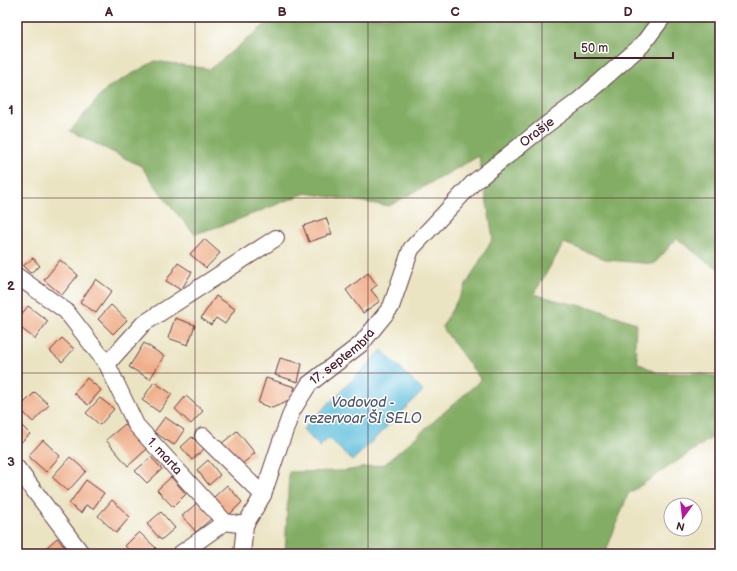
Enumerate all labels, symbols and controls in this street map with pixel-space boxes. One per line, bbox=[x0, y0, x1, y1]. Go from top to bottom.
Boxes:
text: A bbox=[104, 4, 113, 20]
text: B bbox=[277, 4, 287, 20]
text: C bbox=[450, 4, 460, 20]
text: D bbox=[623, 4, 633, 20]
scale bar bbox=[575, 34, 673, 60]
text: 50 m bbox=[581, 41, 608, 56]
text: 1 bbox=[8, 102, 14, 118]
street label: Orašje bbox=[517, 113, 558, 151]
text: 2 bbox=[7, 278, 15, 294]
street label: 17. septembra bbox=[306, 325, 378, 389]
water label: Vodovod - rezervoar ŠI SELO bbox=[304, 394, 422, 427]
street label: 1. marta bbox=[143, 434, 186, 478]
text: 3 bbox=[7, 454, 15, 470]
north arrow bbox=[663, 497, 703, 537]
text: N bbox=[675, 519, 686, 534]

